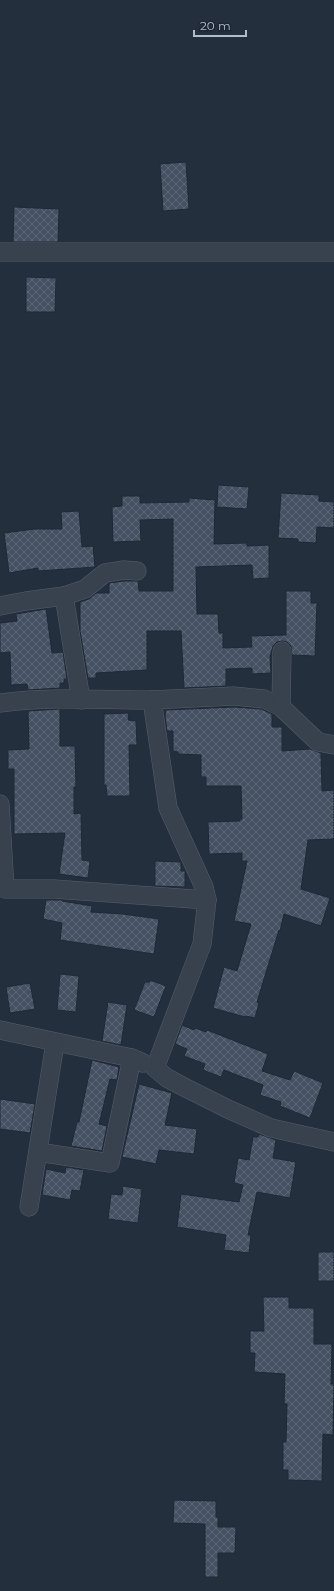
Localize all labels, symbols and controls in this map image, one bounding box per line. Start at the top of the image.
scale bar [194,12,246,38]
text: 20 m [200,18,231,33]

